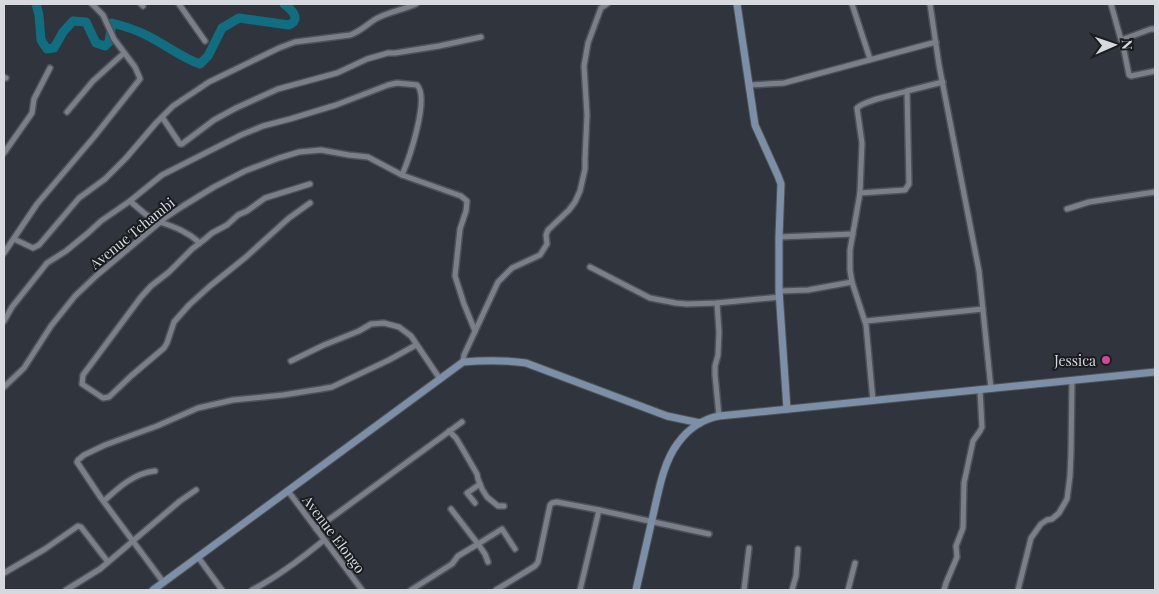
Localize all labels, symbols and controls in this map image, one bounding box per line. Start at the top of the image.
north arrow [1089,20,1139,70]
text: N [1118,39,1137,50]
street label: Avenue Tchambi [85,193,178,274]
place label: Jessica [1053,351,1096,370]
marker: Jessica [1100,354,1112,366]
street label: Avenue Elongo [298,490,370,577]

